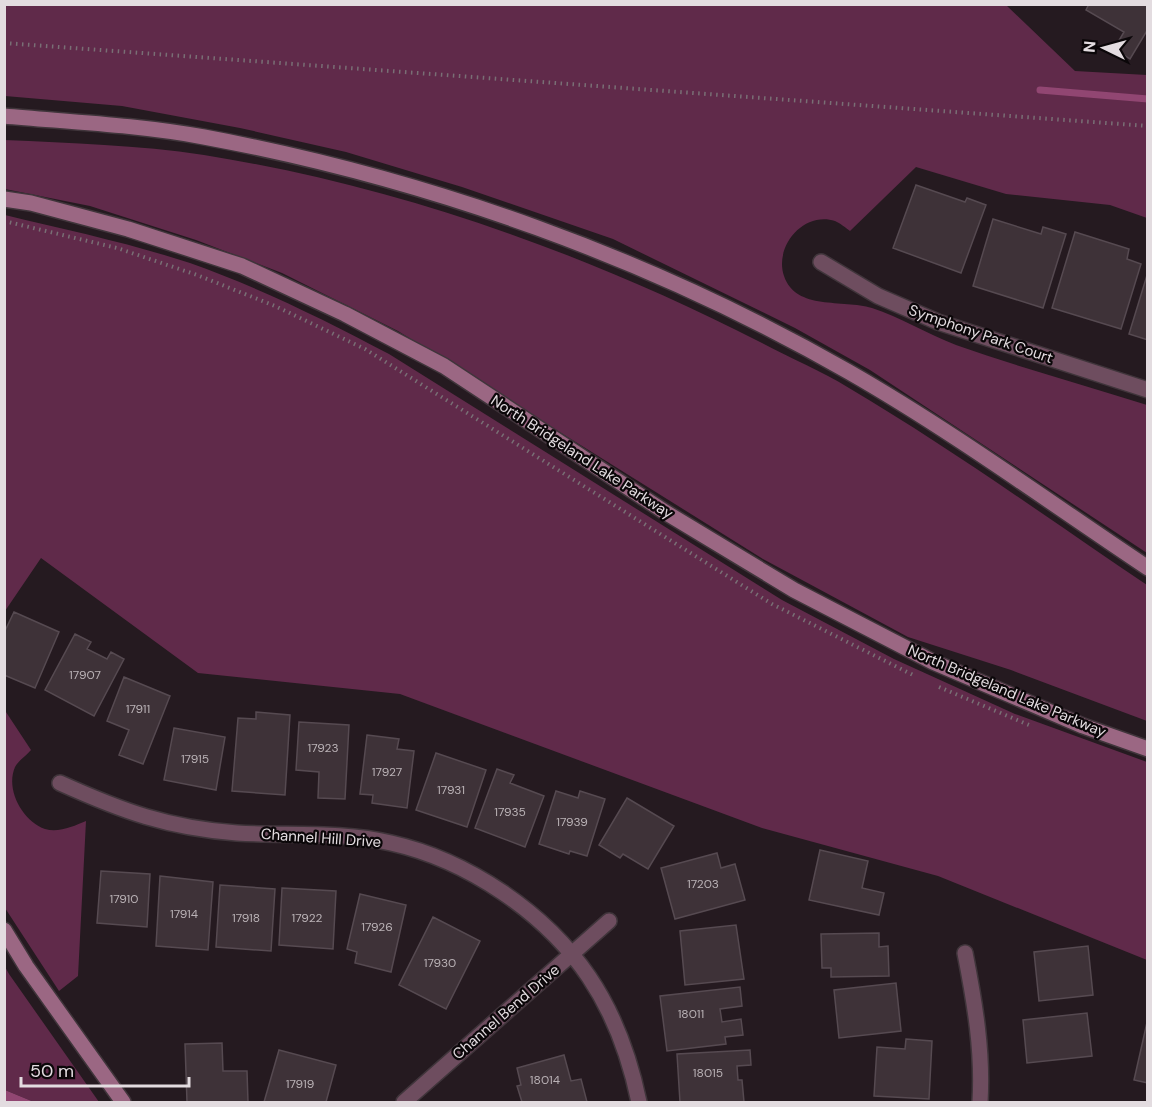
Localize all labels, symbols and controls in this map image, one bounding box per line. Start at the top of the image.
north arrow [1074,18,1134,78]
text: N [1079,40,1101,53]
street label: Symphony Park Court [906,300,1056,368]
street label: North Bridgeland Lake Parkway [487,390,678,524]
street label: North Bridgeland Lake Parkway [905,640,1110,742]
house number: 17907 [69,667,101,683]
house number: 17911 [126,701,150,717]
house number: 17923 [307,740,339,756]
house number: 17915 [181,751,209,767]
house number: 17927 [372,764,402,780]
house number: 17931 [437,782,465,798]
house number: 17935 [494,804,526,820]
house number: 17939 [556,814,588,830]
street label: Channel Hill Drive [260,824,382,852]
house number: 17203 [687,876,719,892]
house number: 17910 [109,891,139,907]
house number: 17914 [170,906,198,922]
house number: 17918 [232,910,260,926]
house number: 17922 [292,910,323,926]
house number: 17926 [361,919,393,935]
house number: 17930 [424,955,456,971]
street label: Channel Bend Drive [448,960,564,1064]
house number: 18011 [678,1006,704,1022]
scale bar [21,1050,189,1088]
text: 50 m [30,1059,74,1083]
house number: 18015 [693,1065,723,1081]
house number: 18014 [530,1072,560,1088]
house number: 17919 [286,1076,314,1092]

